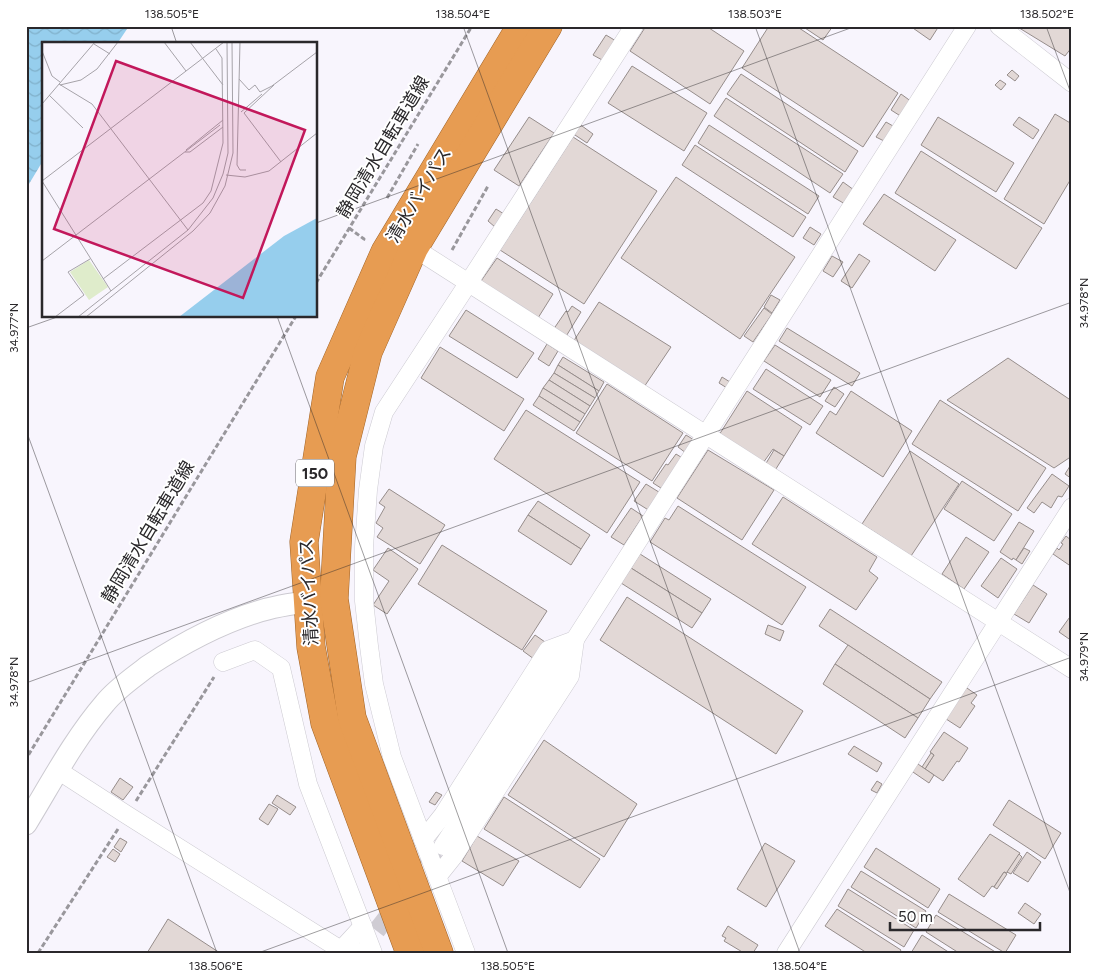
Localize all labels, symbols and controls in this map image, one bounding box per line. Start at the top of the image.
text: 138.505°E [145,7,199,21]
text: 138.504°E [436,7,490,21]
text: 138.503°E [728,7,782,21]
text: 138.502°E [1020,7,1074,21]
inset map [42,42,318,318]
street label: 静岡清水自転車道線 [332,72,434,222]
street label: 清水バイパス [382,143,456,247]
text: 34.978°N [1077,278,1091,328]
text: 34.977°N [7,303,21,353]
street label: 静岡清水自転車道線 [97,457,199,607]
road number: 150 [296,459,334,486]
street label: 清水バイパス [295,538,323,646]
text: 34.979°N [1077,632,1091,682]
text: 34.978°N [7,657,21,707]
scale bar [890,899,1040,931]
text: 50 m [898,908,933,926]
text: 138.506°E [189,959,243,973]
text: 138.505°E [481,959,535,973]
text: 138.504°E [773,959,827,973]

